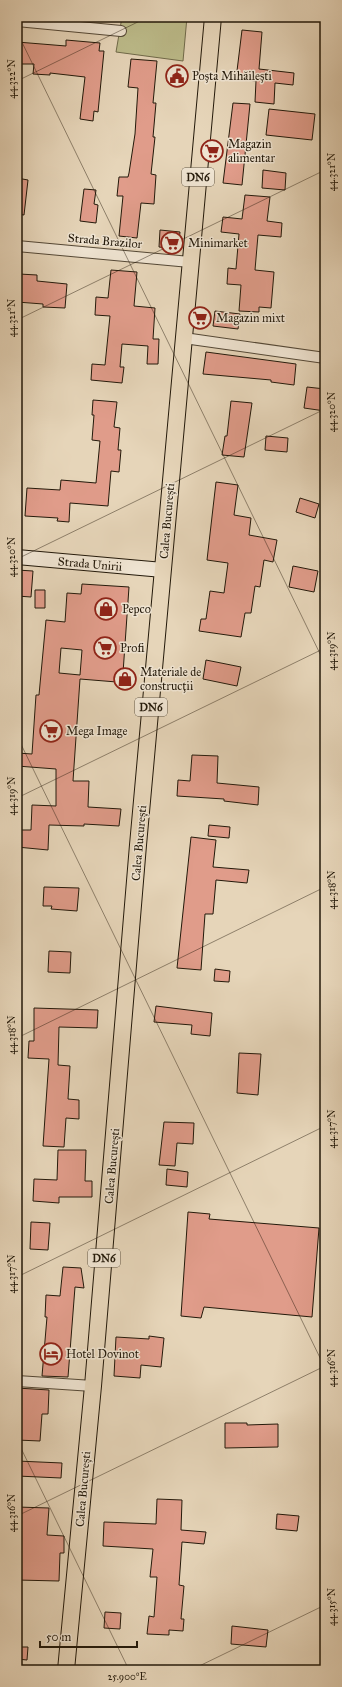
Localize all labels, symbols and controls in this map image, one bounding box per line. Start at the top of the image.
text: 44.322°N [6,59,18,99]
public building icon: Poșta Mihăilești [164,63,190,89]
place label: Poșta Mihăilești [192,69,273,83]
place label: Magazin alimentar [228,137,275,165]
supermarket icon: Magazin alimentar [199,138,225,164]
text: 44.321°N [326,152,338,191]
road number: DN6 [182,168,214,186]
supermarket icon: Minimarket [159,230,185,256]
street label: Strada Brazilor [67,231,143,251]
place label: Minimarket [188,236,248,250]
text: 44.321°N [6,298,18,337]
supermarket icon: Magazin mixt [187,305,213,331]
place label: Magazin mixt [216,311,286,326]
text: 44.320°N [326,391,338,432]
street label: Calea București [157,482,177,560]
text: 44.320°N [6,536,18,577]
street label: Strada Unirii [57,554,123,574]
shop icon: Pepco [93,596,119,622]
place label: Pepco [122,602,151,616]
text: 44.319°N [326,631,338,670]
supermarket icon: Profi [92,635,118,661]
place label: Profi [120,641,144,655]
place label: Materiale de construcții [140,665,201,693]
shop icon: Materiale de construcții [112,666,138,692]
road number: DN6 [135,698,167,716]
supermarket icon: Mega Image [38,718,64,744]
place label: Mega Image [66,724,127,739]
text: 44.319°N [6,776,18,815]
street label: Calea București [129,804,149,882]
text: 44.318°N [326,870,338,909]
text: 44.318°N [6,1015,18,1054]
text: 44.317°N [326,1109,338,1148]
street label: Calea București [102,1127,122,1205]
road number: DN6 [88,1249,120,1267]
text: 44.317°N [6,1254,18,1293]
hotel icon: Hotel Dovinot [38,1341,64,1367]
place label: Hotel Dovinot [66,1347,140,1361]
text: 44.316°N [326,1348,338,1387]
street label: Calea București [73,1450,93,1528]
text: 44.316°N [6,1493,18,1532]
text: 44.315°N [326,1587,338,1626]
scale bar [40,1623,137,1649]
text: 50 m [46,1630,71,1644]
text: 25.900°E [107,1671,147,1683]

